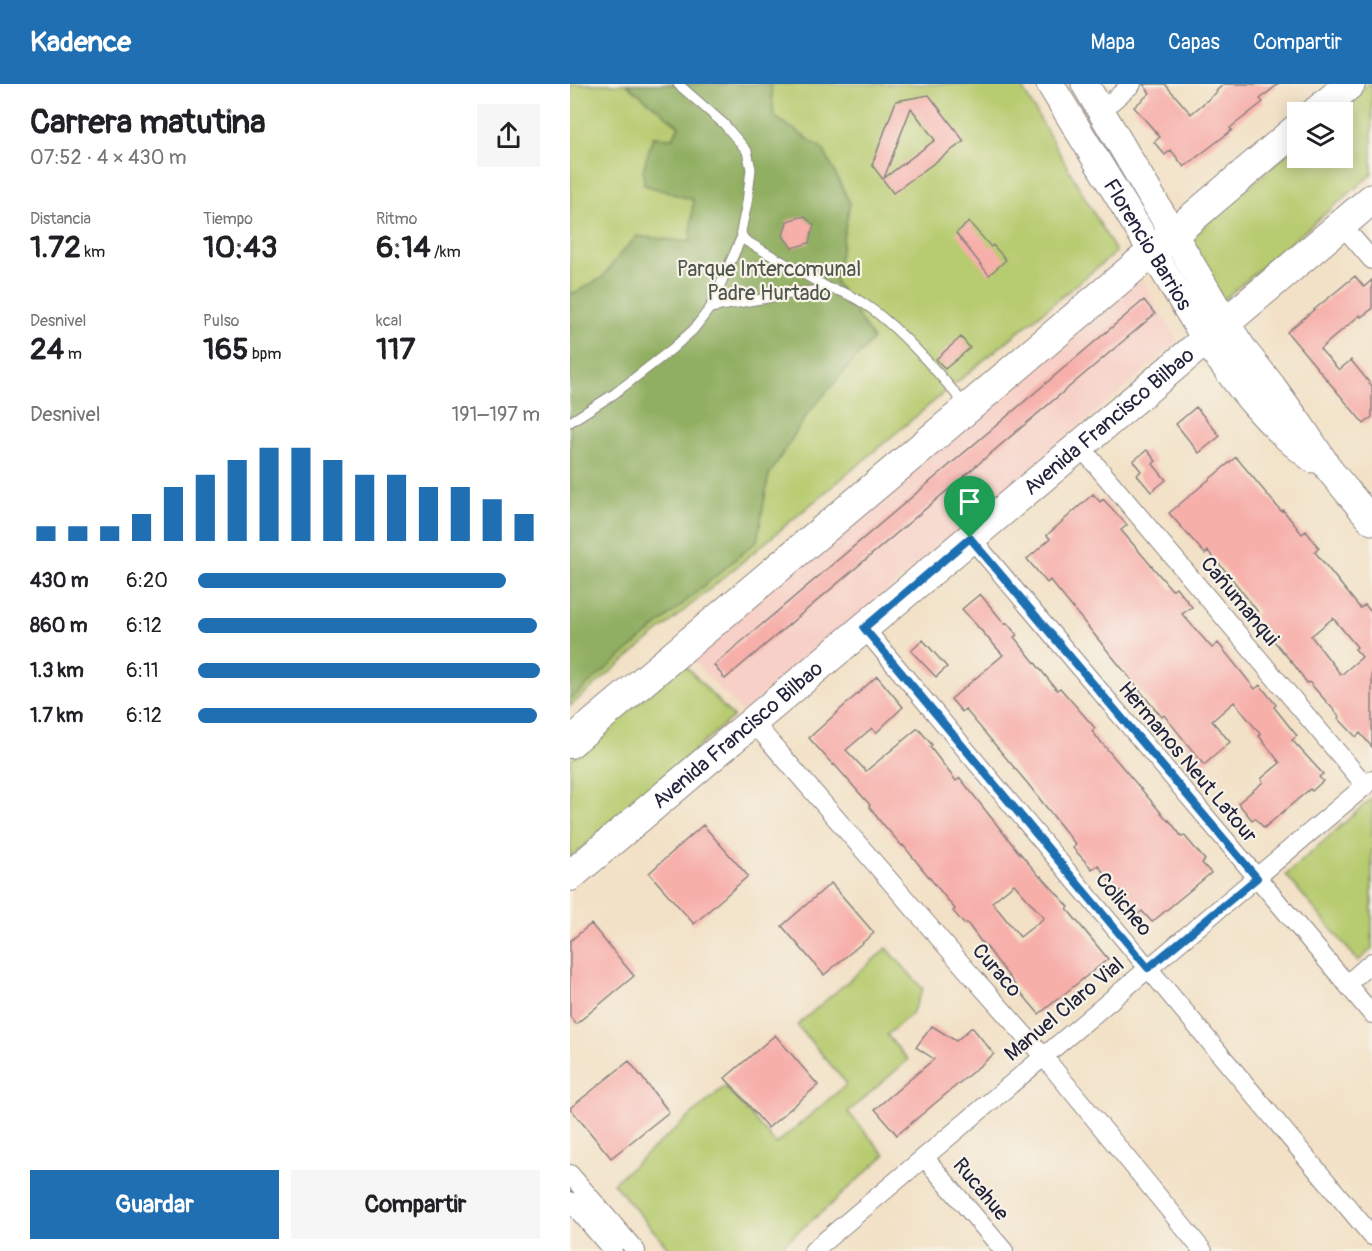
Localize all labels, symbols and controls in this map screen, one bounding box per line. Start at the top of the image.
text: Kadence [30,25,131,60]
text: Mapa [1091,29,1135,56]
text: Capas [1168,29,1220,56]
text: Compartir [1253,29,1342,56]
text: Carrera matutina [30,102,266,143]
map controls [1287,102,1353,168]
button: layers [1287,102,1353,168]
button: share [477,104,540,167]
text: 07:52 · 4 × 430 m [30,145,187,170]
street label: Florencio Barrios [1097,174,1198,316]
text: Distancia [30,209,91,229]
text: Tiempo [203,209,253,229]
text: Ritmo [376,209,417,229]
text: 1.72 [30,229,81,266]
text: 10:43 [203,229,277,266]
text: 6:14 [376,229,431,266]
text: km [81,242,105,262]
text: /km [431,242,461,262]
park label: Parque Intercomunal Padre Hurtado [677,256,861,307]
text: Desnivel [30,311,86,331]
text: Pulso [203,311,239,331]
text: kcal [376,311,402,331]
text: 24 [30,331,64,368]
text: 165 [203,331,248,368]
text: 117 [376,331,415,368]
street label: Avenida Francisco Bilbao [1018,342,1200,501]
text: m [64,344,82,364]
text: bpm [248,344,282,364]
text: Desnivel [30,402,100,427]
text: 191–197 m [451,402,540,427]
pin [944,476,995,538]
icon: arrive [953,485,986,518]
street label: Cañumanqui [1194,551,1285,652]
text: 430 m [30,568,89,593]
text: 6:20 [126,568,168,593]
text: 860 m [30,613,87,638]
text: 6:12 [126,613,162,638]
street label: Avenida Francisco Bilbao [647,655,829,815]
text: 1.3 km [30,658,84,683]
text: 6:11 [126,658,159,683]
street label: Hermanos Neut Latour [1112,676,1263,849]
text: 1.7 km [30,703,83,728]
text: 6:12 [126,703,162,728]
street label: Colicheo [1089,867,1158,942]
street label: Curaco [966,938,1027,1003]
street label: Manuel Claro Vial [999,951,1130,1067]
street label: Rucahue [947,1152,1015,1227]
button: Guardar [30,1170,279,1239]
button: Compartir [291,1170,540,1239]

